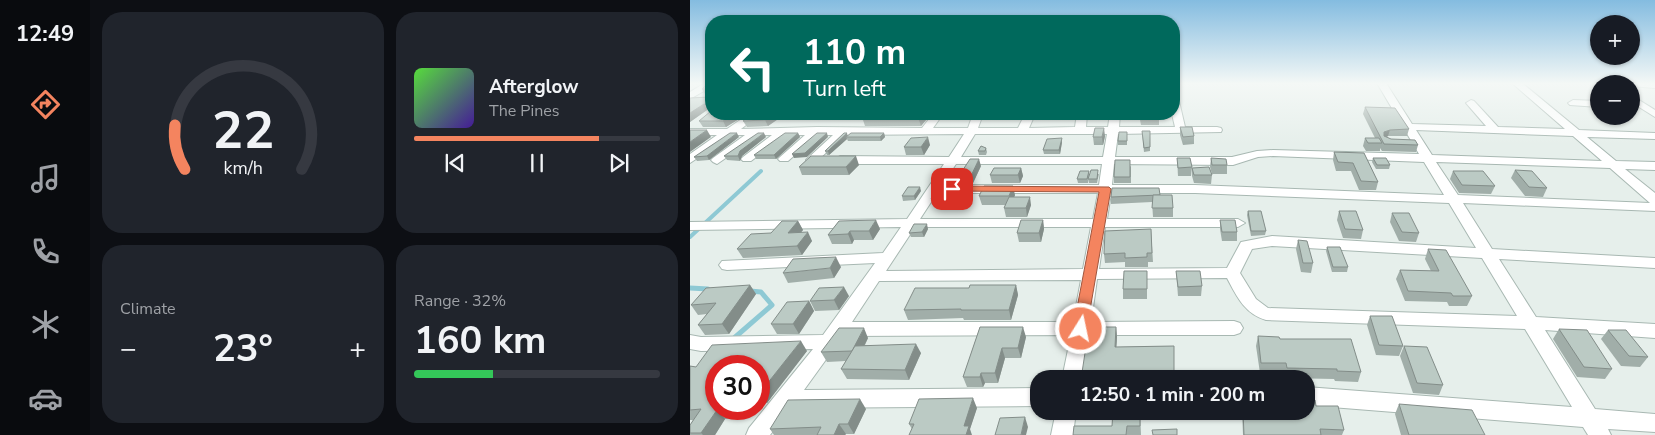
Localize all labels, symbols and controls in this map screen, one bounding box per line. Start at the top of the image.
map controls [1590,15,1640,125]
button: + [1590,15,1640,65]
text: 12:49 [16,19,74,49]
text: 110 m [803,29,906,76]
icon: left [720,35,785,100]
text: Afterglow [489,74,579,100]
text: Turn left [803,74,886,104]
button: − [1590,75,1640,125]
icon: directions [28,87,63,122]
text: 22 [212,95,274,166]
text: The Pines [489,100,559,122]
icon: previous [441,149,469,177]
icon: pause [523,149,551,177]
icon: next [605,149,633,177]
text: km/h [223,156,263,180]
icon: music [28,161,63,196]
pin [931,168,973,210]
icon: arrive [938,175,966,203]
icon: phone [28,234,63,269]
text: Range · 32% [414,290,506,312]
text: Climate [120,298,175,320]
position arrow [1054,302,1106,354]
icon: climate [28,307,63,342]
text: 160 km [414,315,546,366]
text: 23° [213,323,273,374]
text: − [120,330,137,368]
text: + [349,330,366,368]
speed limit sign: 30 [705,355,770,420]
icon: car [28,381,63,416]
text: 12:50 · 1 min · 200 m [1080,382,1265,408]

